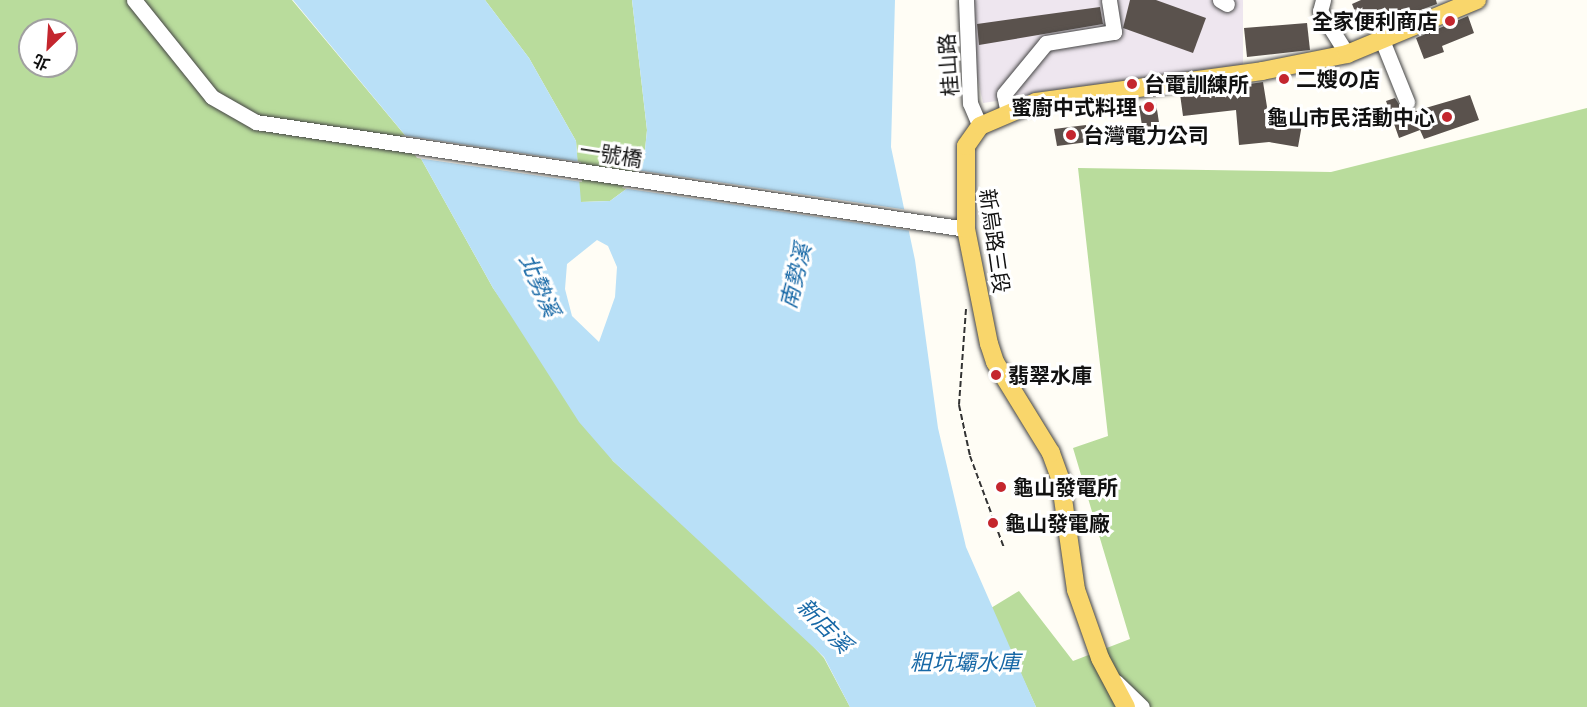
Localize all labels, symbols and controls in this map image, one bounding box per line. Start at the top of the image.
place label: 全家便利商店 [1312,8,1438,34]
marker: 全家便利商店 [1443,14,1457,28]
north arrow [18,18,78,78]
street label: 桂山路 [933,33,963,97]
text: 北 [30,50,53,75]
place label: 二嫂の店 [1296,66,1380,92]
place label: 台電訓練所 [1144,71,1249,97]
marker: 二嫂の店 [1277,72,1291,86]
marker: 台電訓練所 [1125,77,1139,91]
place label: 蜜廚中式料理 [1011,94,1137,120]
marker: 蜜廚中式料理 [1142,100,1156,114]
place label: 龜山市民活動中心 [1267,104,1435,130]
marker: 龜山市民活動中心 [1440,110,1454,124]
place label: 台灣電力公司 [1083,122,1209,148]
marker: 台灣電力公司 [1064,128,1078,142]
street label: 一號橋 [578,137,644,171]
street label: 新烏路三段 [975,187,1015,295]
water label: 南勢溪 [774,241,816,311]
water label: 北勢溪 [515,249,565,321]
place label: 翡翠水庫 [1008,362,1092,388]
marker: 翡翠水庫 [989,368,1003,382]
place label: 龜山發電所 [1013,474,1118,500]
marker: 龜山發電所 [994,480,1008,494]
place label: 龜山發電廠 [1005,510,1110,536]
marker: 龜山發電廠 [986,516,1000,530]
water label: 新店溪 [792,592,858,658]
water label: 粗坑壩水庫 [910,649,1020,675]

